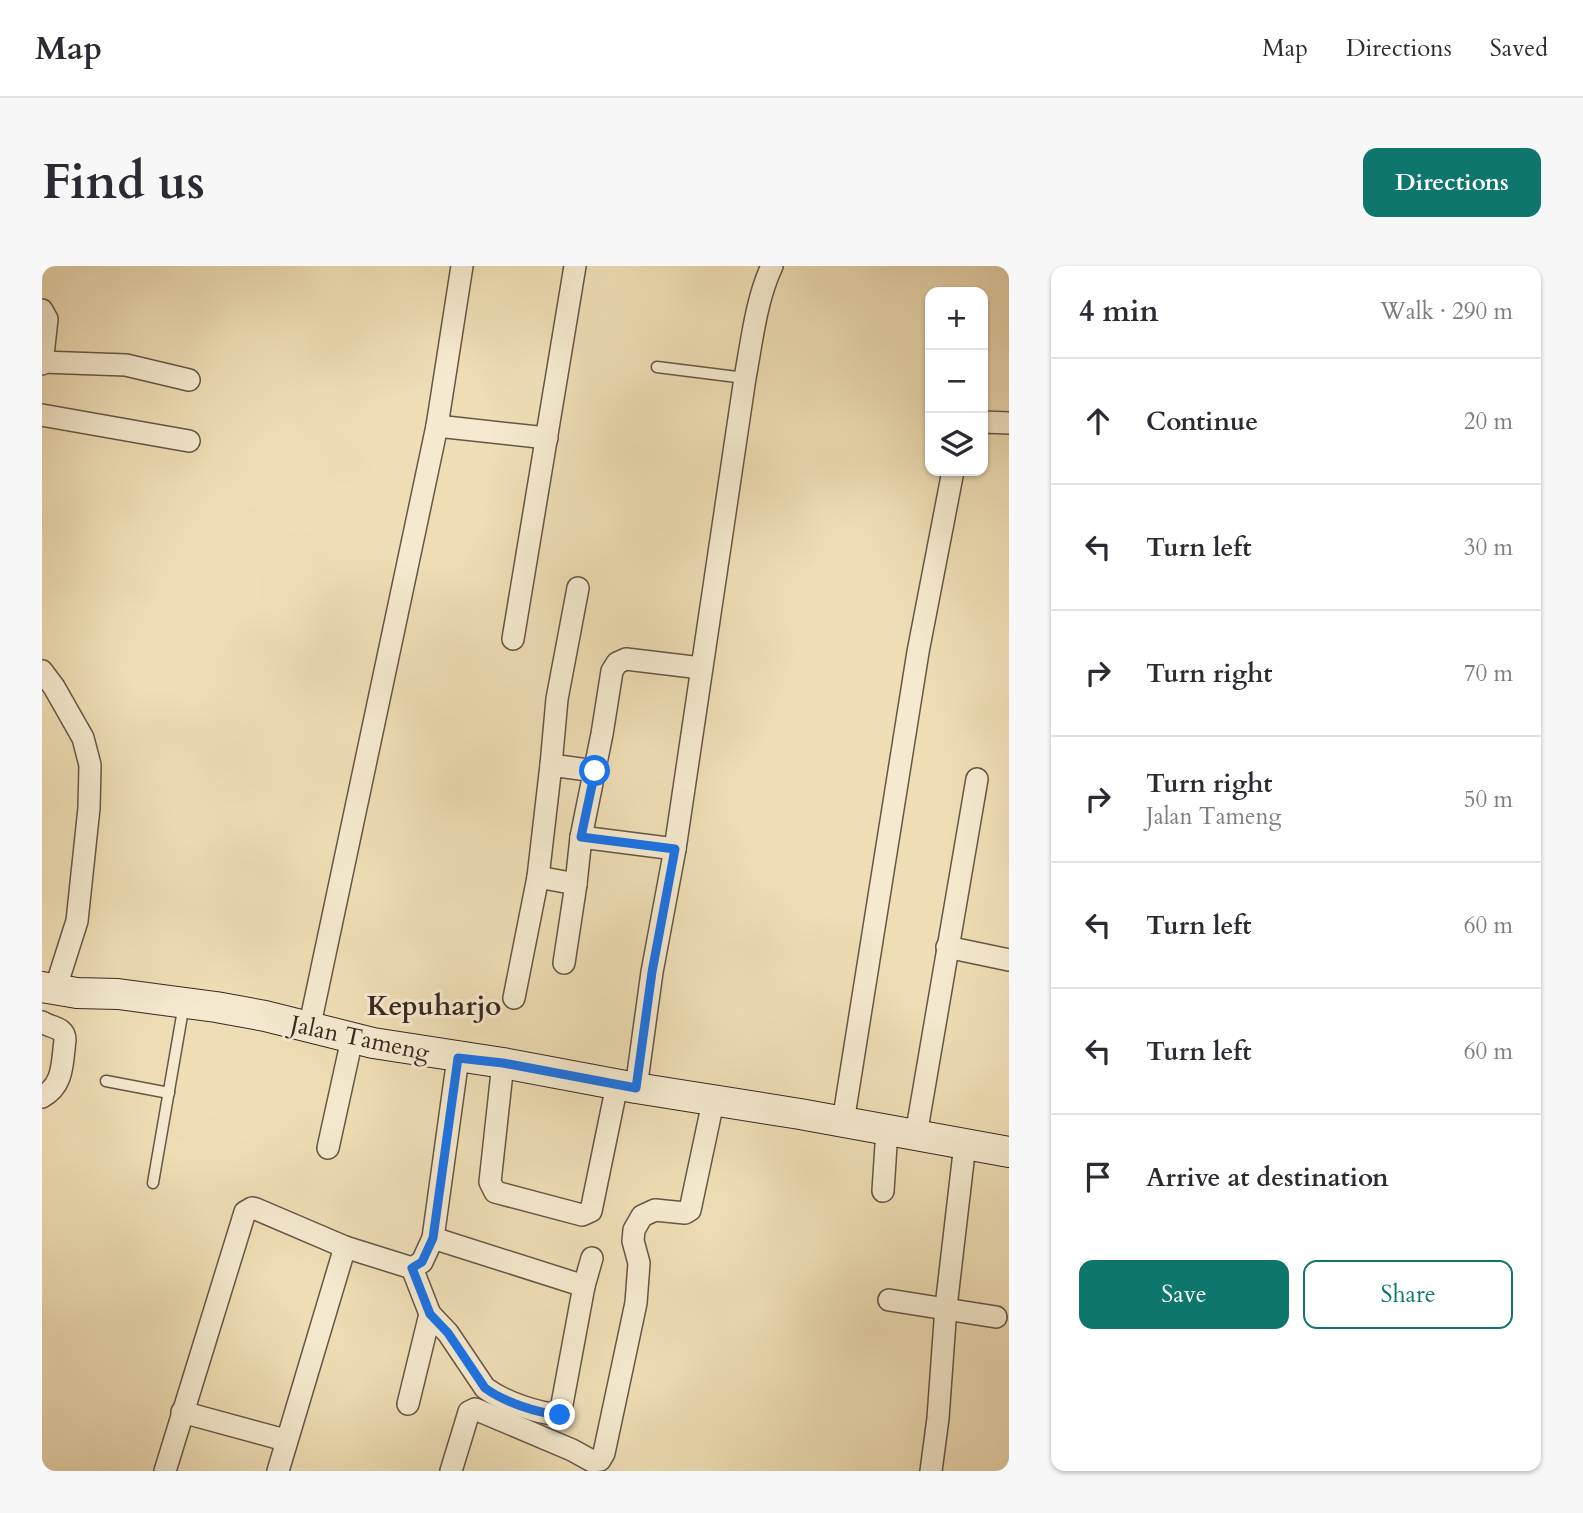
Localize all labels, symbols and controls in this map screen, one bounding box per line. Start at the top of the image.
text: Map [35,26,102,71]
text: Map [1262,32,1308,65]
text: Directions [1346,32,1452,65]
text: Saved [1490,32,1548,65]
button: Directions [1363,148,1541,217]
text: Find us [42,149,205,216]
map controls [925,287,988,476]
button: + [925,287,988,350]
text: 4 min [1079,291,1159,332]
text: Walk · 290 m [1380,296,1513,327]
button: − [925,350,988,413]
icon: ahead [1079,402,1117,440]
text: Continue [1146,404,1258,439]
text: 20 m [1464,406,1513,437]
button: layers [925,413,988,476]
icon: left [1079,528,1117,566]
text: Turn left [1146,530,1251,565]
text: 30 m [1464,532,1513,563]
icon: right [1079,654,1117,692]
text: Turn right [1146,656,1273,691]
text: 70 m [1464,658,1513,689]
route start [579,755,610,786]
text: Turn right [1146,766,1273,801]
icon: right [1079,780,1117,818]
text: 50 m [1464,784,1513,815]
text: Jalan Tameng [1146,801,1281,832]
icon: left [1079,906,1117,944]
text: Turn left [1146,908,1251,943]
text: 60 m [1464,910,1513,941]
district label: Kepuharjo [367,987,501,1025]
street label: Jalan Tameng [284,1007,433,1069]
icon: left [1079,1032,1117,1070]
text: Turn left [1146,1034,1251,1069]
text: 60 m [1464,1036,1513,1067]
icon: arrive [1079,1158,1117,1196]
text: Arrive at destination [1146,1160,1389,1195]
button: Save [1079,1260,1289,1329]
button: Share [1303,1260,1513,1329]
route end [544,1399,575,1430]

